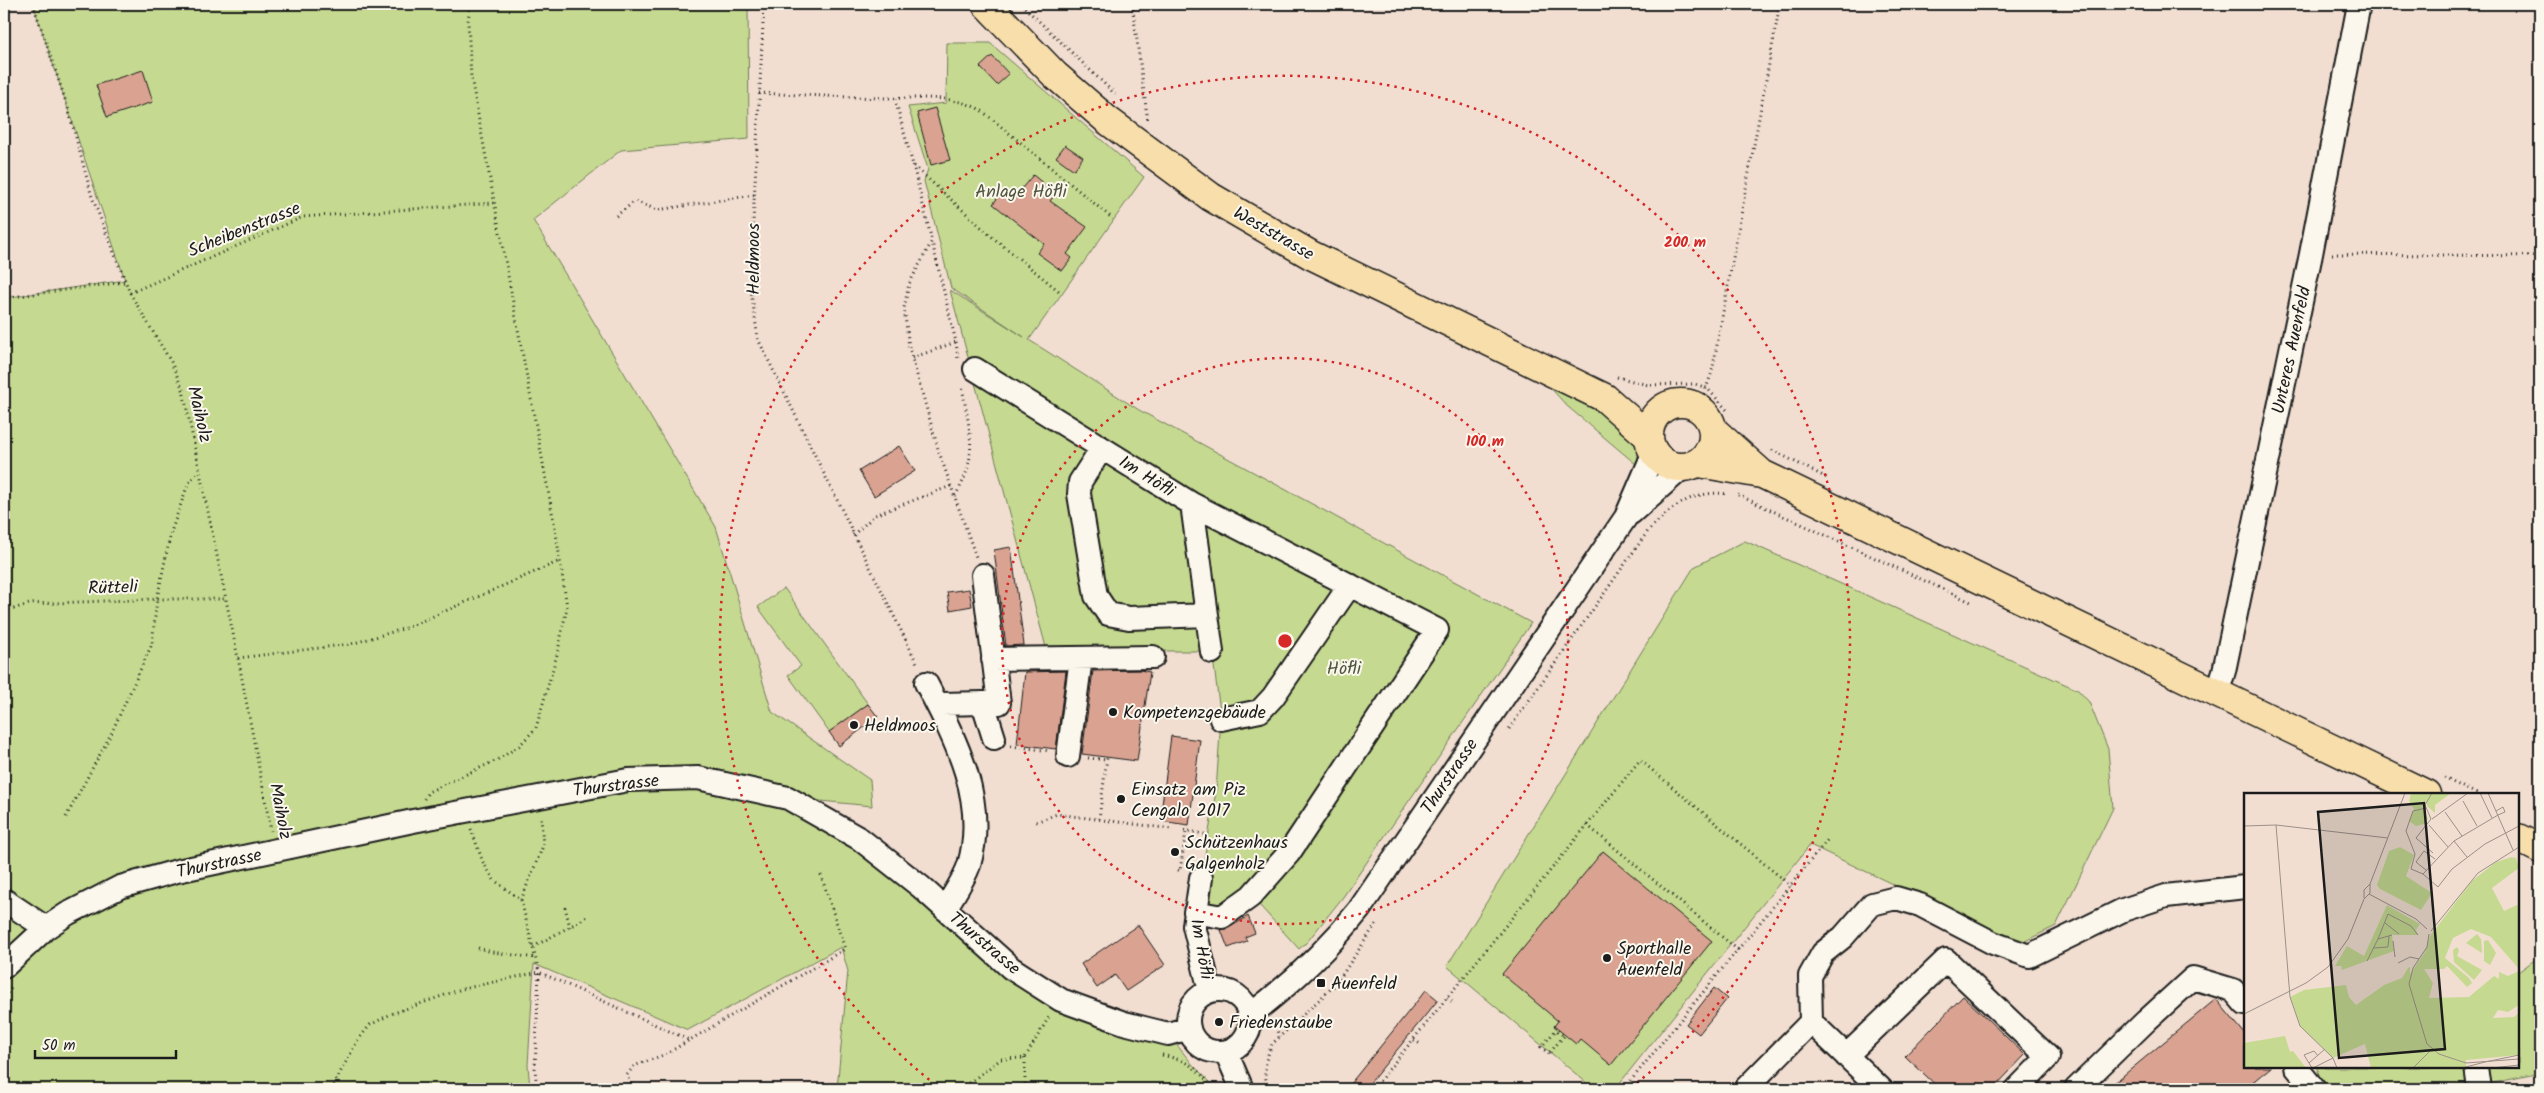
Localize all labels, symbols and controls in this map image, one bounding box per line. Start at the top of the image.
park label: Anlage Höfli [975,178,1067,207]
street label: Scheibenstrasse [184,195,305,266]
street label: Weststrasse [1227,199,1319,269]
street label: Heldmoos [740,223,769,295]
text: 200 m [1664,231,1706,255]
street label: Unteres Auenfeld [2265,283,2320,417]
street label: Maiholz [178,383,219,445]
text: 100 m [1466,430,1504,454]
street label: Im Höfli [1112,449,1181,506]
street label: Rütteli [88,573,139,604]
centre of rings [1276,632,1294,650]
park label: Höfli [1327,655,1362,684]
place label: Kompetenzgebäude [1123,699,1266,728]
marker: Kompetenzgebäude [1107,706,1119,718]
place label: Heldmoos [864,712,936,741]
marker: Heldmoos [848,719,860,731]
street label: Thurstrasse [1414,733,1486,821]
street label: Thurstrasse [572,767,661,806]
place label: Einsatz am Piz Cengalo 2017 [1131,776,1246,826]
street label: Maiholz [260,781,299,842]
marker: Einsatz am Piz Cengalo 2017 [1115,793,1127,805]
inset map [2244,793,2519,1068]
place label: Schützenhaus Galgenholz [1185,829,1288,879]
street label: Thurstrasse [174,841,265,888]
marker: Schützenhaus Galgenholz [1169,846,1181,858]
street label: Thurstrasse [942,905,1026,983]
street label: Im Höfli [1181,917,1220,983]
place label: Sporthalle Auenfeld [1617,935,1691,985]
marker: Sporthalle Auenfeld [1601,952,1613,964]
place label: Auenfeld [1331,970,1398,999]
marker: Auenfeld [1315,977,1327,989]
place label: Friedenstaube [1229,1009,1333,1038]
marker: Friedenstaube [1213,1016,1225,1028]
scale bar [35,1028,176,1060]
text: 50 m [42,1034,76,1058]

